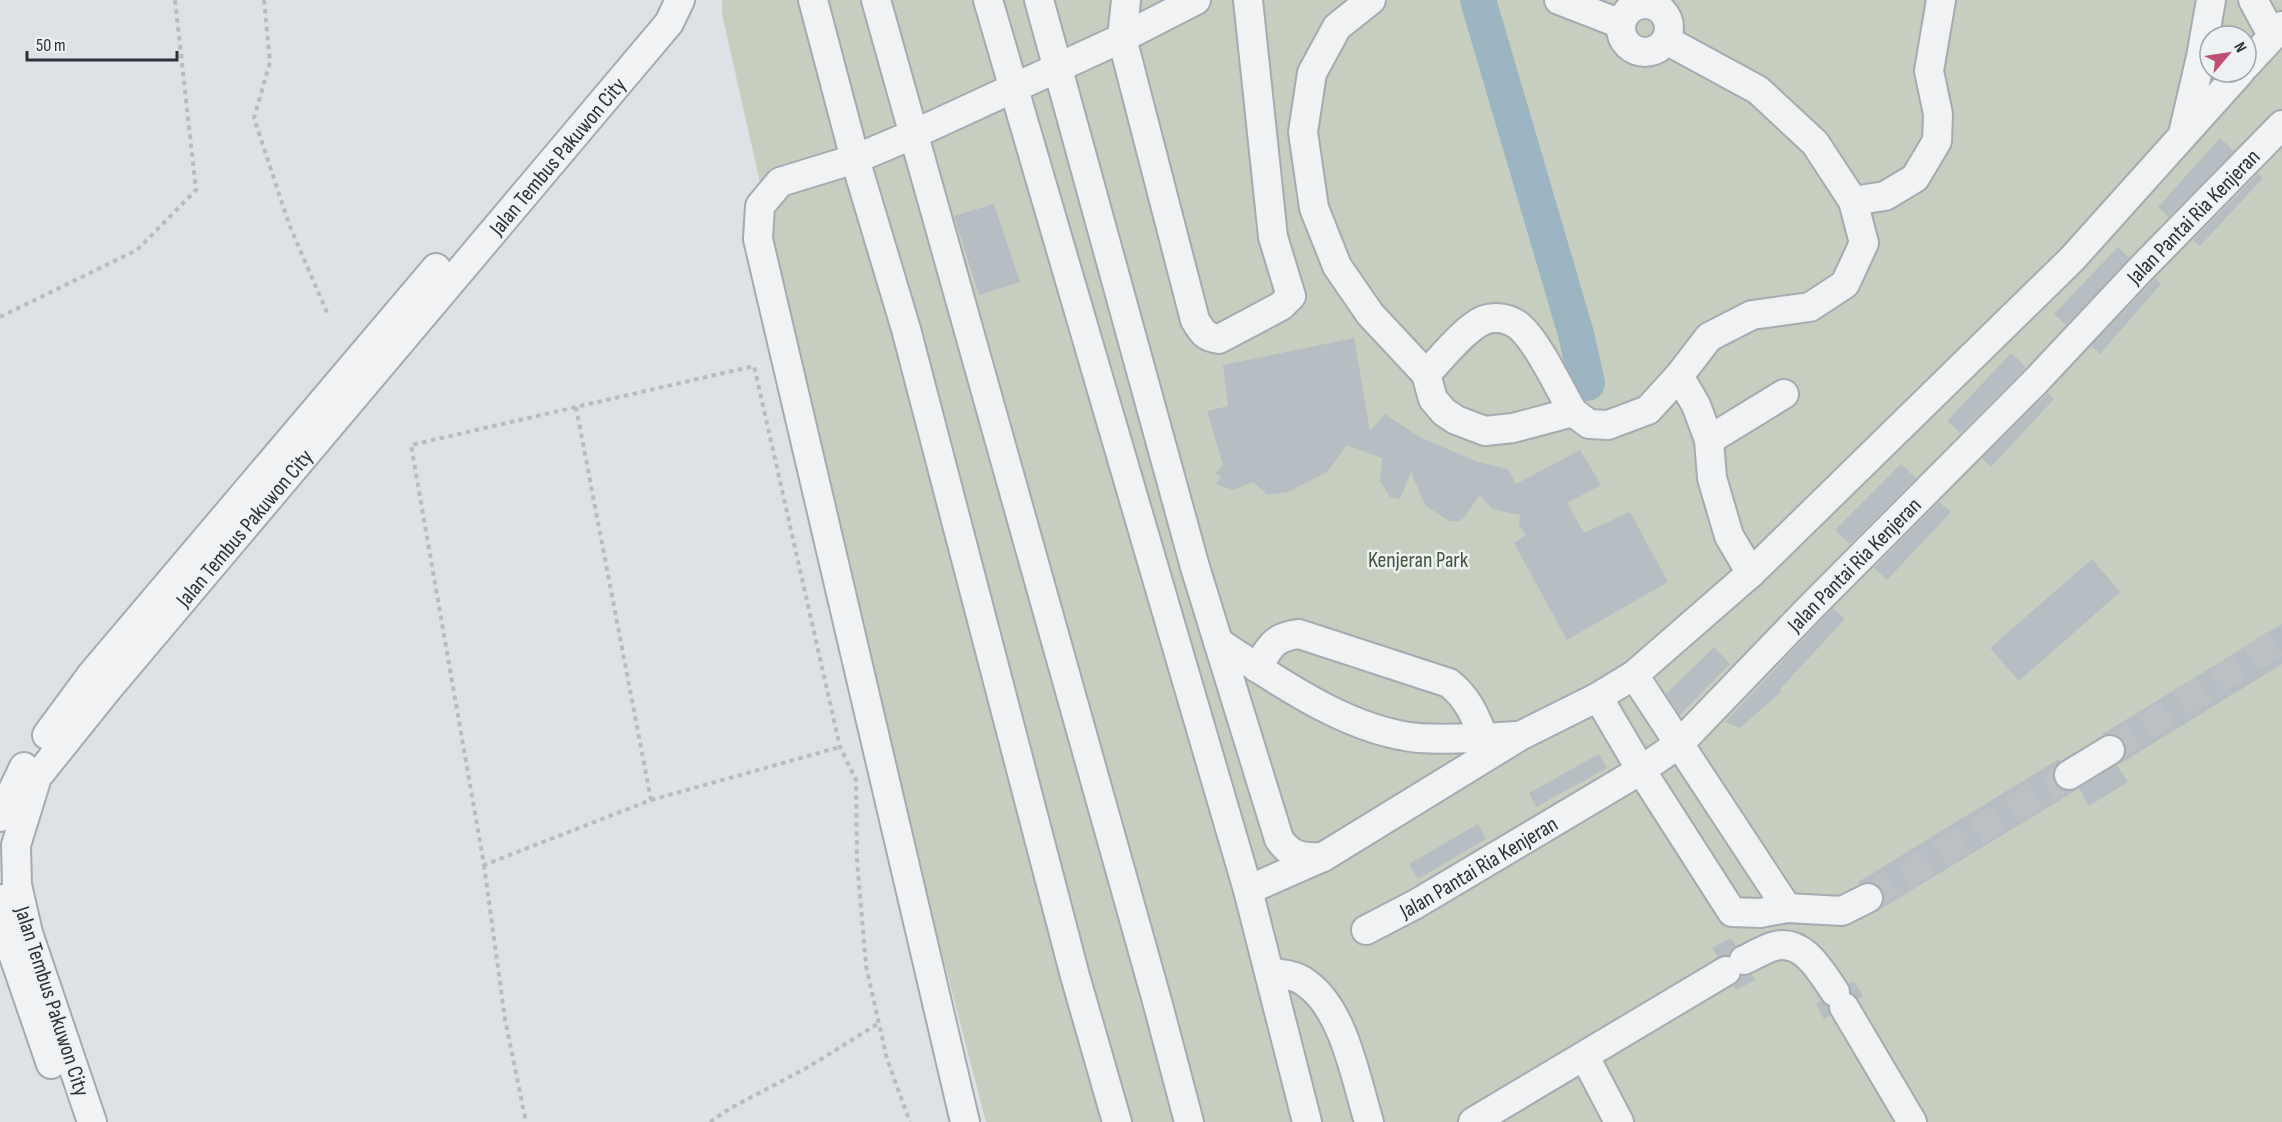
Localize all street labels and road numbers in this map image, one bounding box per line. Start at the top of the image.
street label: Jalan Tembus Pakuwon City [483,72,633,242]
street label: Jalan Pantai Ria Kenjeran [2121,144,2266,291]
street label: Jalan Tembus Pakuwon City [170,444,319,614]
street label: Jalan Pantai Ria Kenjeran [1782,492,1927,639]
street label: Jalan Pantai Ria Kenjeran [1395,811,1563,926]
street label: Jalan Tembus Pakuwon City [8,902,95,1100]

